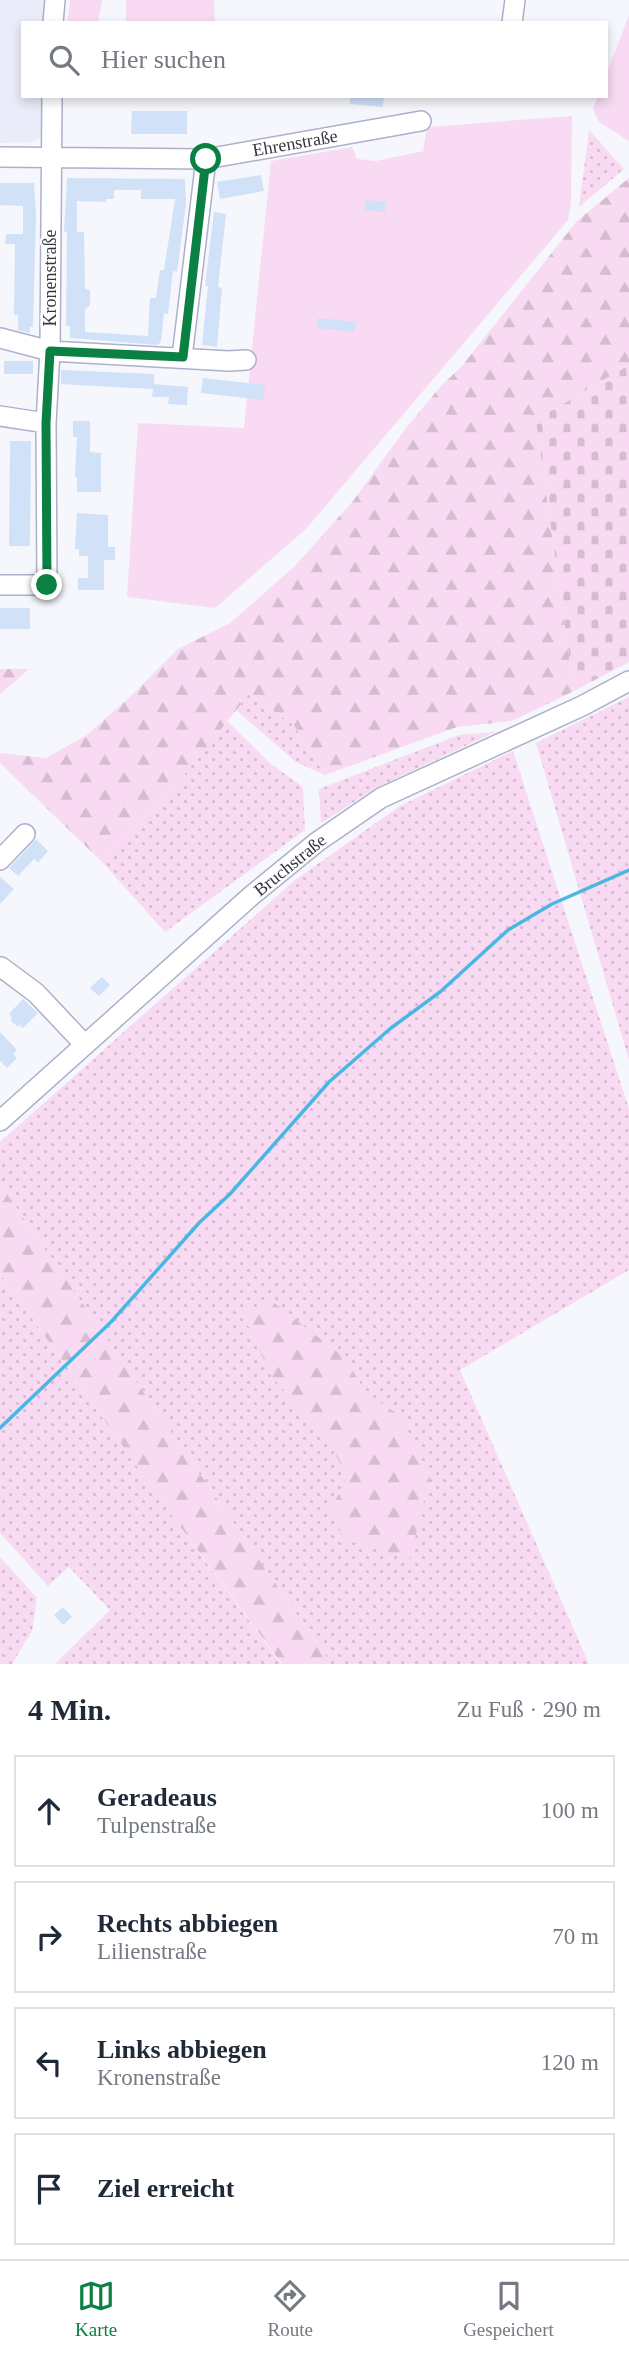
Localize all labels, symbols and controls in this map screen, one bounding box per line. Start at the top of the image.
search box [21,21,608,98]
icon: search [45,41,83,79]
text: Hier suchen [101,45,226,74]
street label: Ehrenstraße [251,126,339,160]
route start [190,143,221,174]
street label: Kronenstraße [40,230,60,326]
route end [31,569,62,600]
street label: Bruchstraße [250,830,330,900]
text: 4 Min. [28,1693,111,1726]
text: Zu Fuß · 290 m [457,1697,601,1722]
text: Geradeaus [97,1783,217,1812]
icon: ahead [30,1792,68,1830]
text: 100 m [541,1798,599,1823]
text: Tulpenstraße [97,1813,216,1838]
text: Rechts abbiegen [97,1909,278,1938]
icon: right [30,1918,68,1956]
text: 70 m [552,1924,599,1949]
text: Lilienstraße [97,1939,207,1964]
text: Links abbiegen [97,2035,267,2064]
icon: left [30,2044,68,2082]
text: 120 m [541,2050,599,2075]
text: Kronenstraße [97,2065,221,2090]
icon: arrive [30,2170,68,2208]
text: Ziel erreicht [97,2174,234,2203]
tab: Karte [75,2277,117,2341]
tab: Route [268,2277,313,2341]
tab: Gespeichert [463,2277,554,2341]

